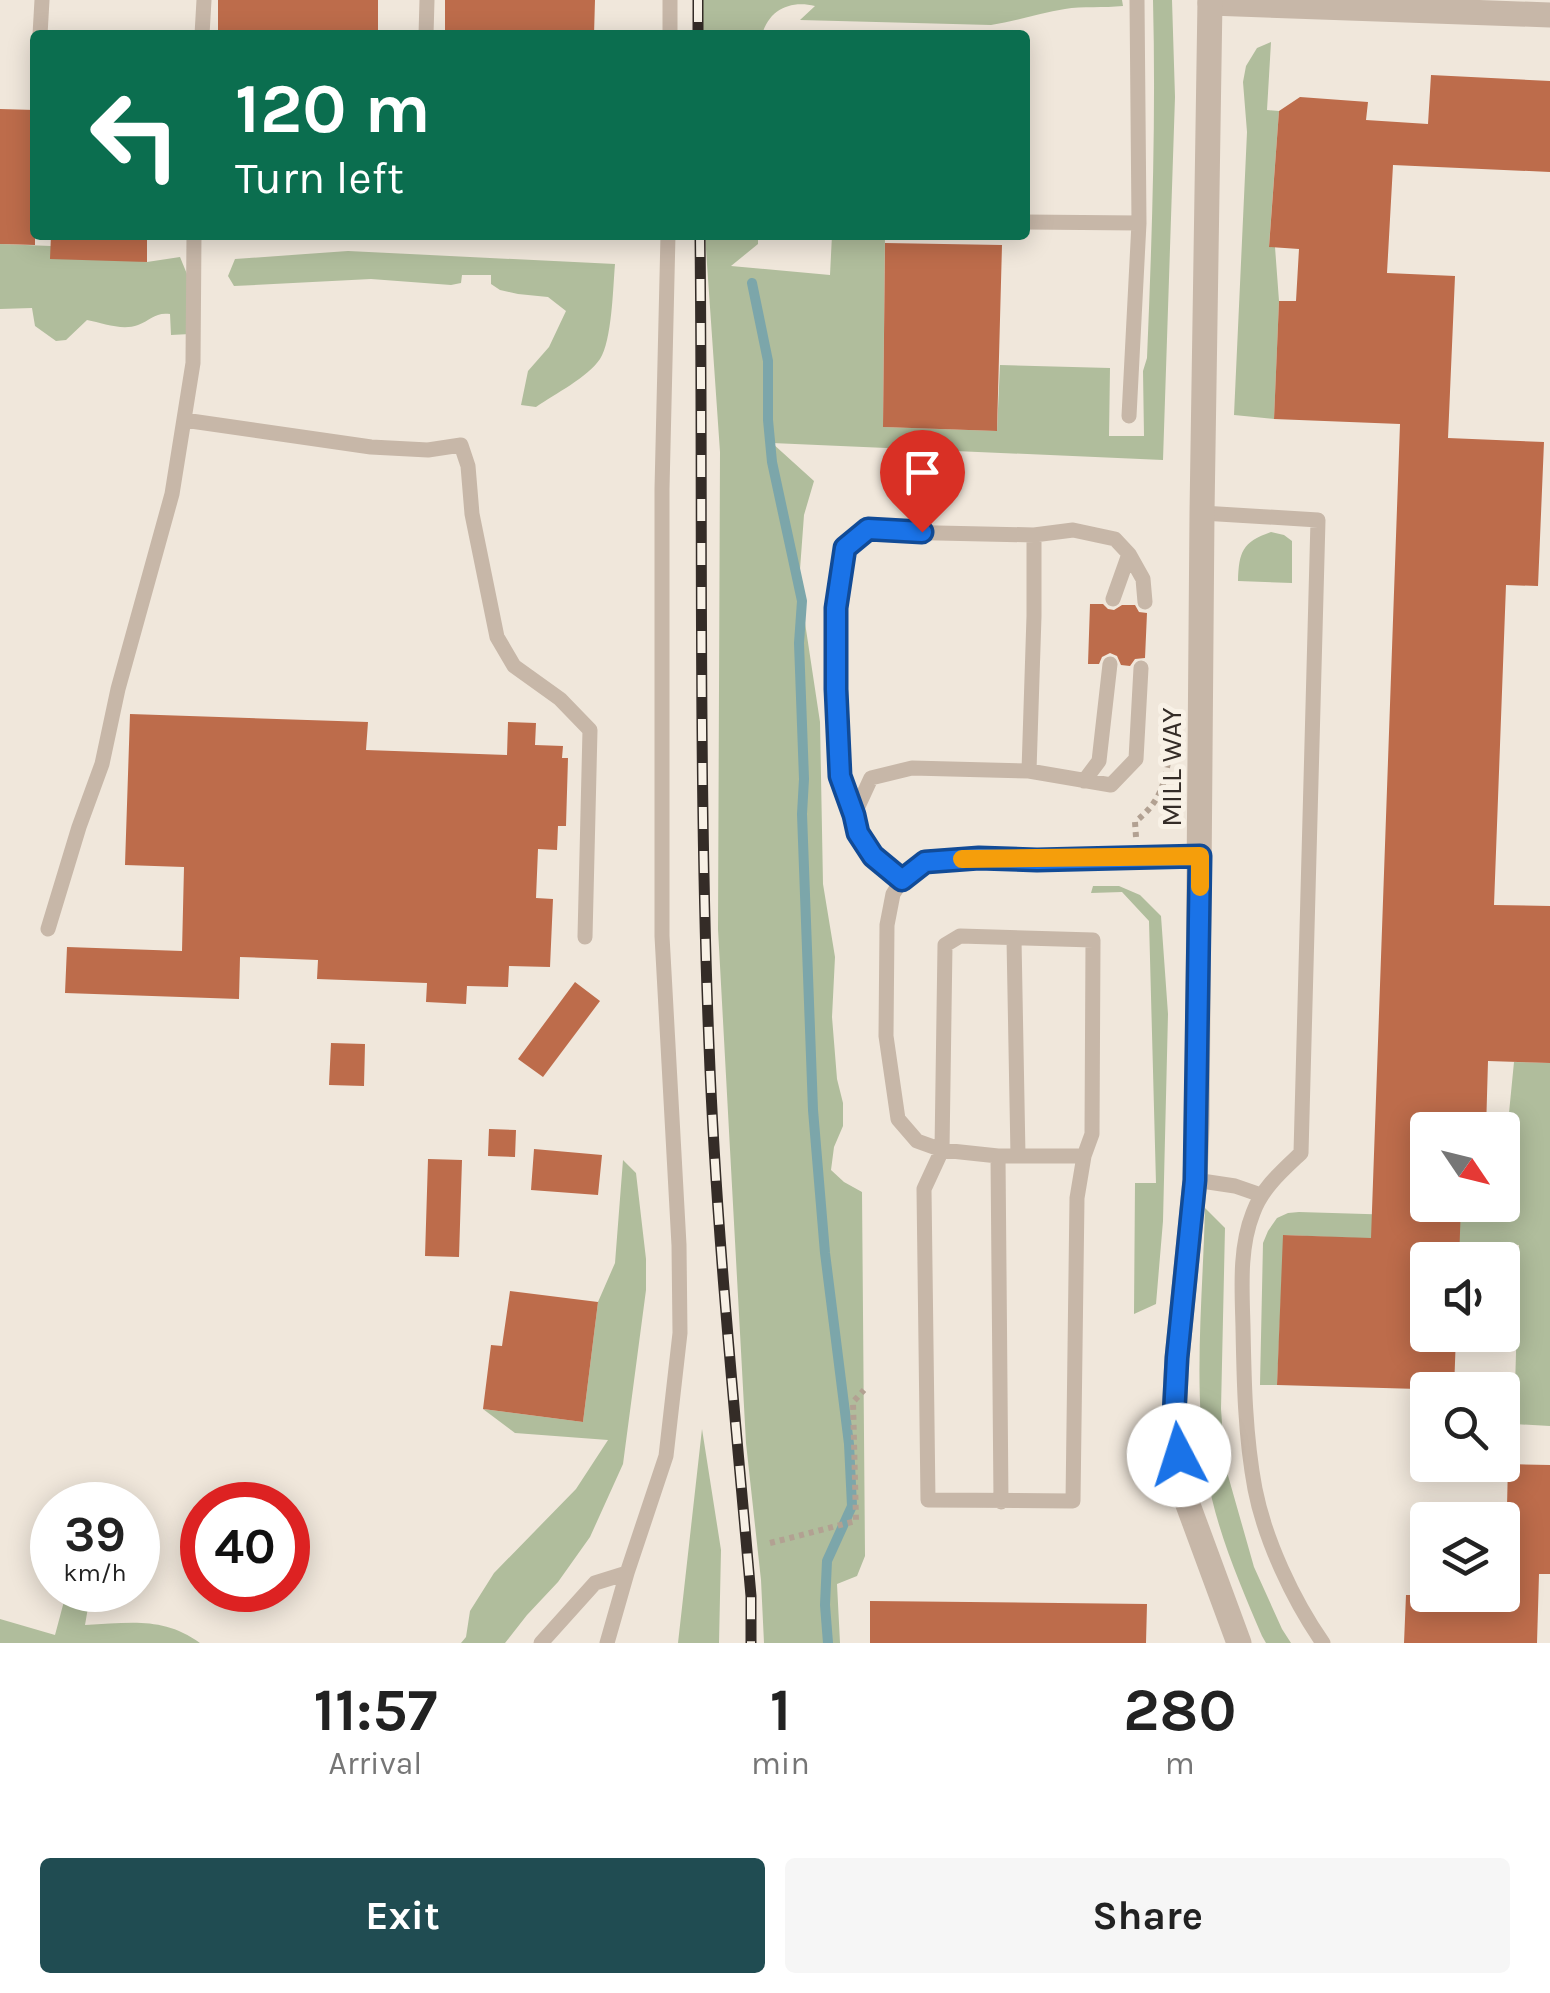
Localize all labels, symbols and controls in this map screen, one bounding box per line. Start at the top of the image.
text: 120 m [235,68,431,150]
icon: left [70,70,200,200]
text: Turn left [235,152,404,204]
pin [880,430,965,533]
icon: arrive [895,445,950,500]
street label: MILL WAY [1155,707,1188,827]
north arrow [1410,1112,1520,1222]
map controls [1410,1112,1520,1612]
button: sound [1410,1242,1520,1352]
button: search [1410,1372,1520,1482]
position arrow [1127,1403,1231,1507]
speed limit sign: 40 [180,1482,310,1612]
button: layers [1410,1502,1520,1612]
text: 39 [64,1505,126,1564]
text: km/h [63,1558,127,1587]
text: 11:57 [314,1675,437,1745]
text: 1 [770,1675,791,1745]
text: 280 [1123,1675,1236,1745]
text: Arrival [329,1745,422,1782]
text: min [751,1745,810,1782]
text: m [1165,1745,1195,1782]
button: Exit [40,1858,765,1973]
button: Share [785,1858,1510,1973]

